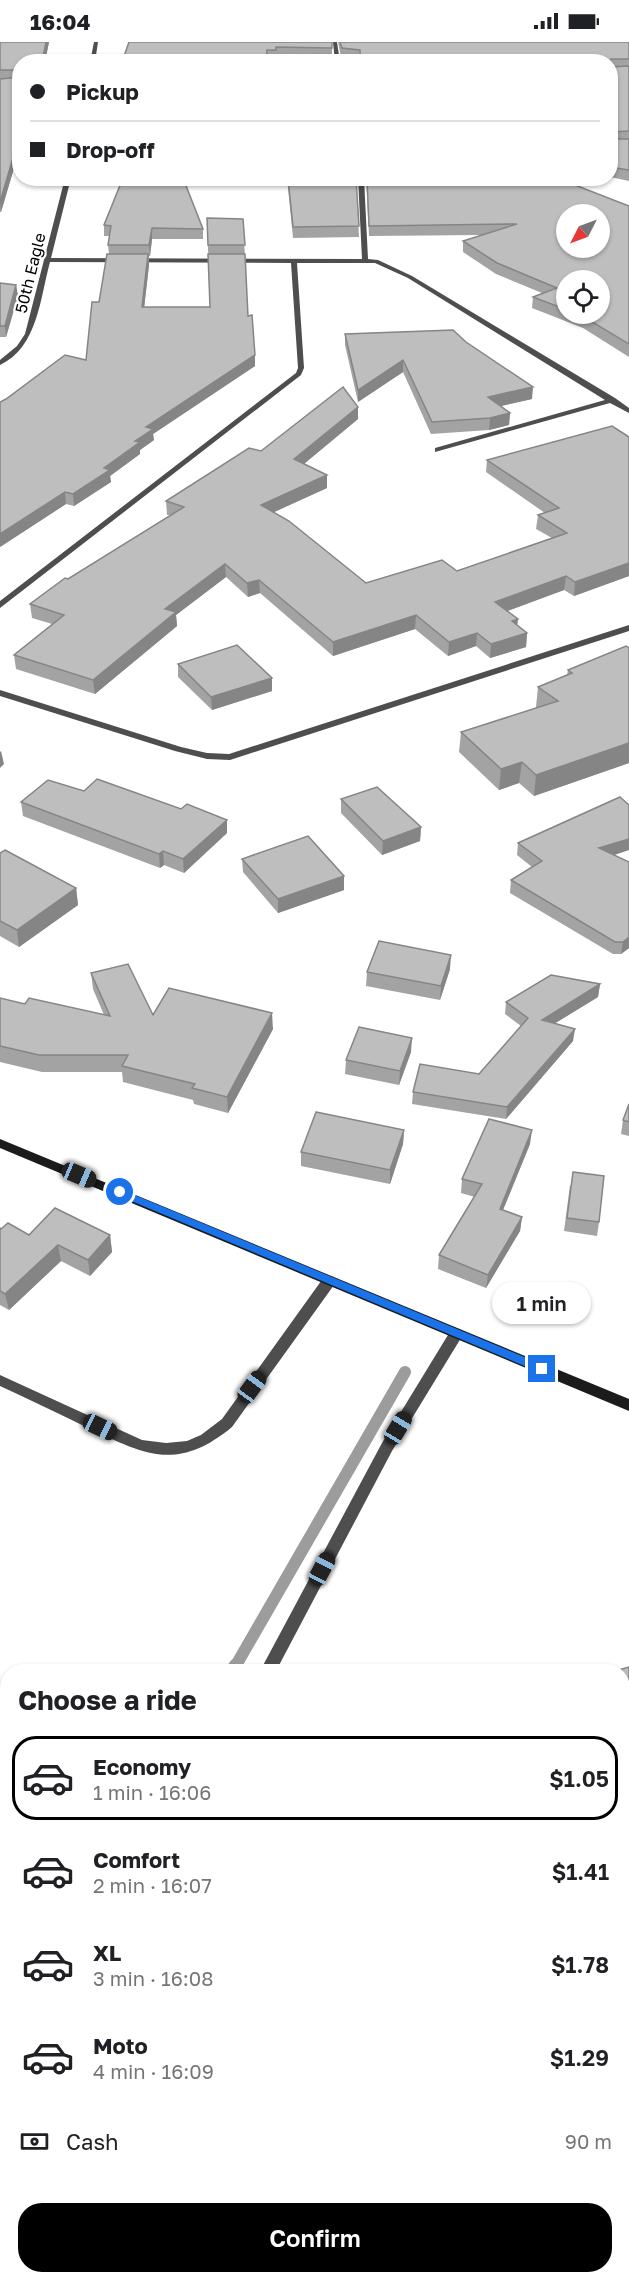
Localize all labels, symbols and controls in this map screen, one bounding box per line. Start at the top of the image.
text: 16:04 [30,8,90,35]
text: Pickup [66,78,139,105]
text: Drop-off [66,136,155,163]
north arrow [556,204,610,258]
map controls [556,204,610,324]
street label: 50th Eagle [10,231,50,315]
button: locate [556,270,610,324]
car [59,1160,99,1190]
route start [106,1178,133,1205]
callout: 1 min [492,1282,592,1324]
text: 1 min [516,1291,567,1315]
route end [528,1355,555,1382]
car [234,1367,270,1407]
car [381,1408,415,1448]
car [80,1411,120,1443]
car [306,1549,338,1589]
text: Choose a ride [18,1684,197,1716]
icon: car [21,1751,75,1805]
text: Economy [93,1753,191,1780]
text: $1.05 [549,1765,609,1792]
text: 1 min · 16:06 [93,1780,211,1804]
icon: car [21,1844,75,1898]
text: Comfort [93,1846,180,1873]
text: $1.41 [552,1858,609,1885]
text: 2 min · 16:07 [93,1873,212,1897]
icon: car [21,1937,75,1991]
text: XL [93,1939,121,1966]
text: $1.78 [551,1951,609,1978]
text: 3 min · 16:08 [93,1966,213,1990]
icon: car [21,2030,75,2084]
text: Moto [93,2032,148,2059]
text: $1.29 [550,2044,609,2071]
text: 4 min · 16:09 [93,2059,214,2083]
icon: cash [18,2125,51,2158]
text: Cash [66,2128,119,2155]
text: 90 m [565,2129,612,2153]
button: Confirm [18,2203,612,2272]

